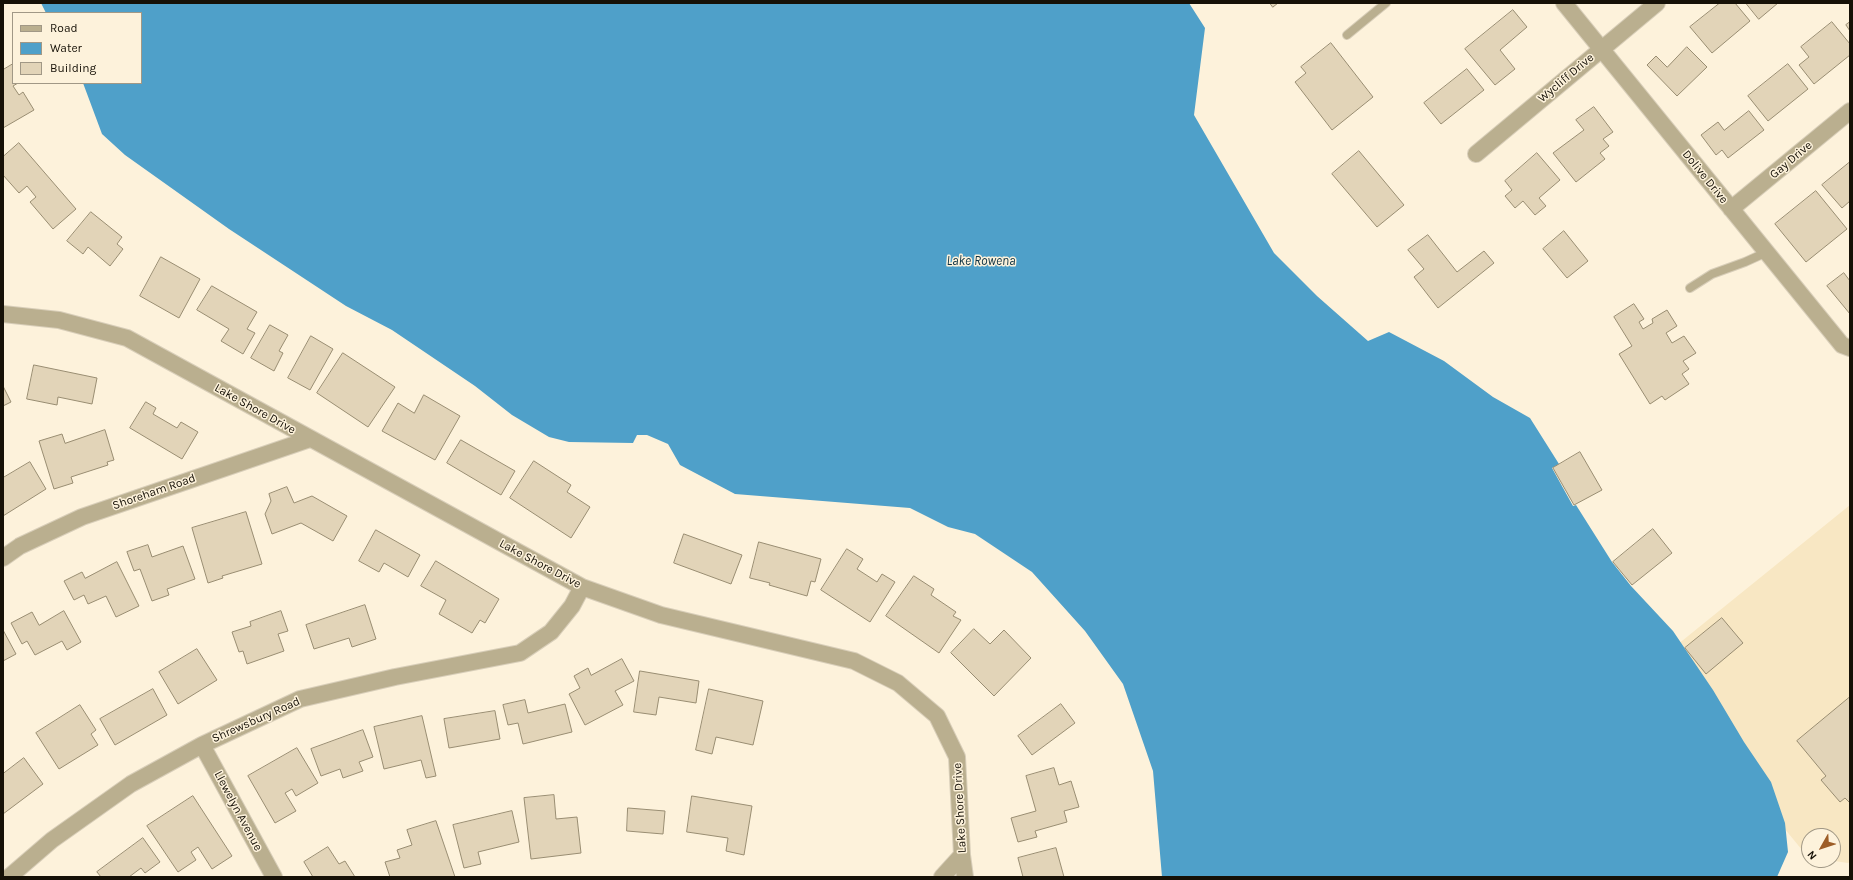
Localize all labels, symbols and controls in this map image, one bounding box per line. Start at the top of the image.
legend [12,12,142,84]
text: Road [50,21,78,35]
text: Water [50,41,82,55]
street label: Wycliff Drive [1535,50,1597,106]
text: Building [50,61,96,75]
street label: Gay Drive [1767,138,1815,182]
street label: Dolive Drive [1679,147,1731,207]
water label: Lake Rowena [946,253,1016,269]
street label: Lake Shore Drive [212,381,298,437]
street label: Shoreham Road [110,471,198,513]
street label: Lake Shore Drive [497,536,583,592]
street label: Shrewsbury Road [210,694,302,746]
street label: Lake Shore Drive [950,762,970,854]
street label: Llewelyn Avenue [211,769,265,853]
north arrow [1801,828,1841,868]
text: N [1805,848,1820,862]

